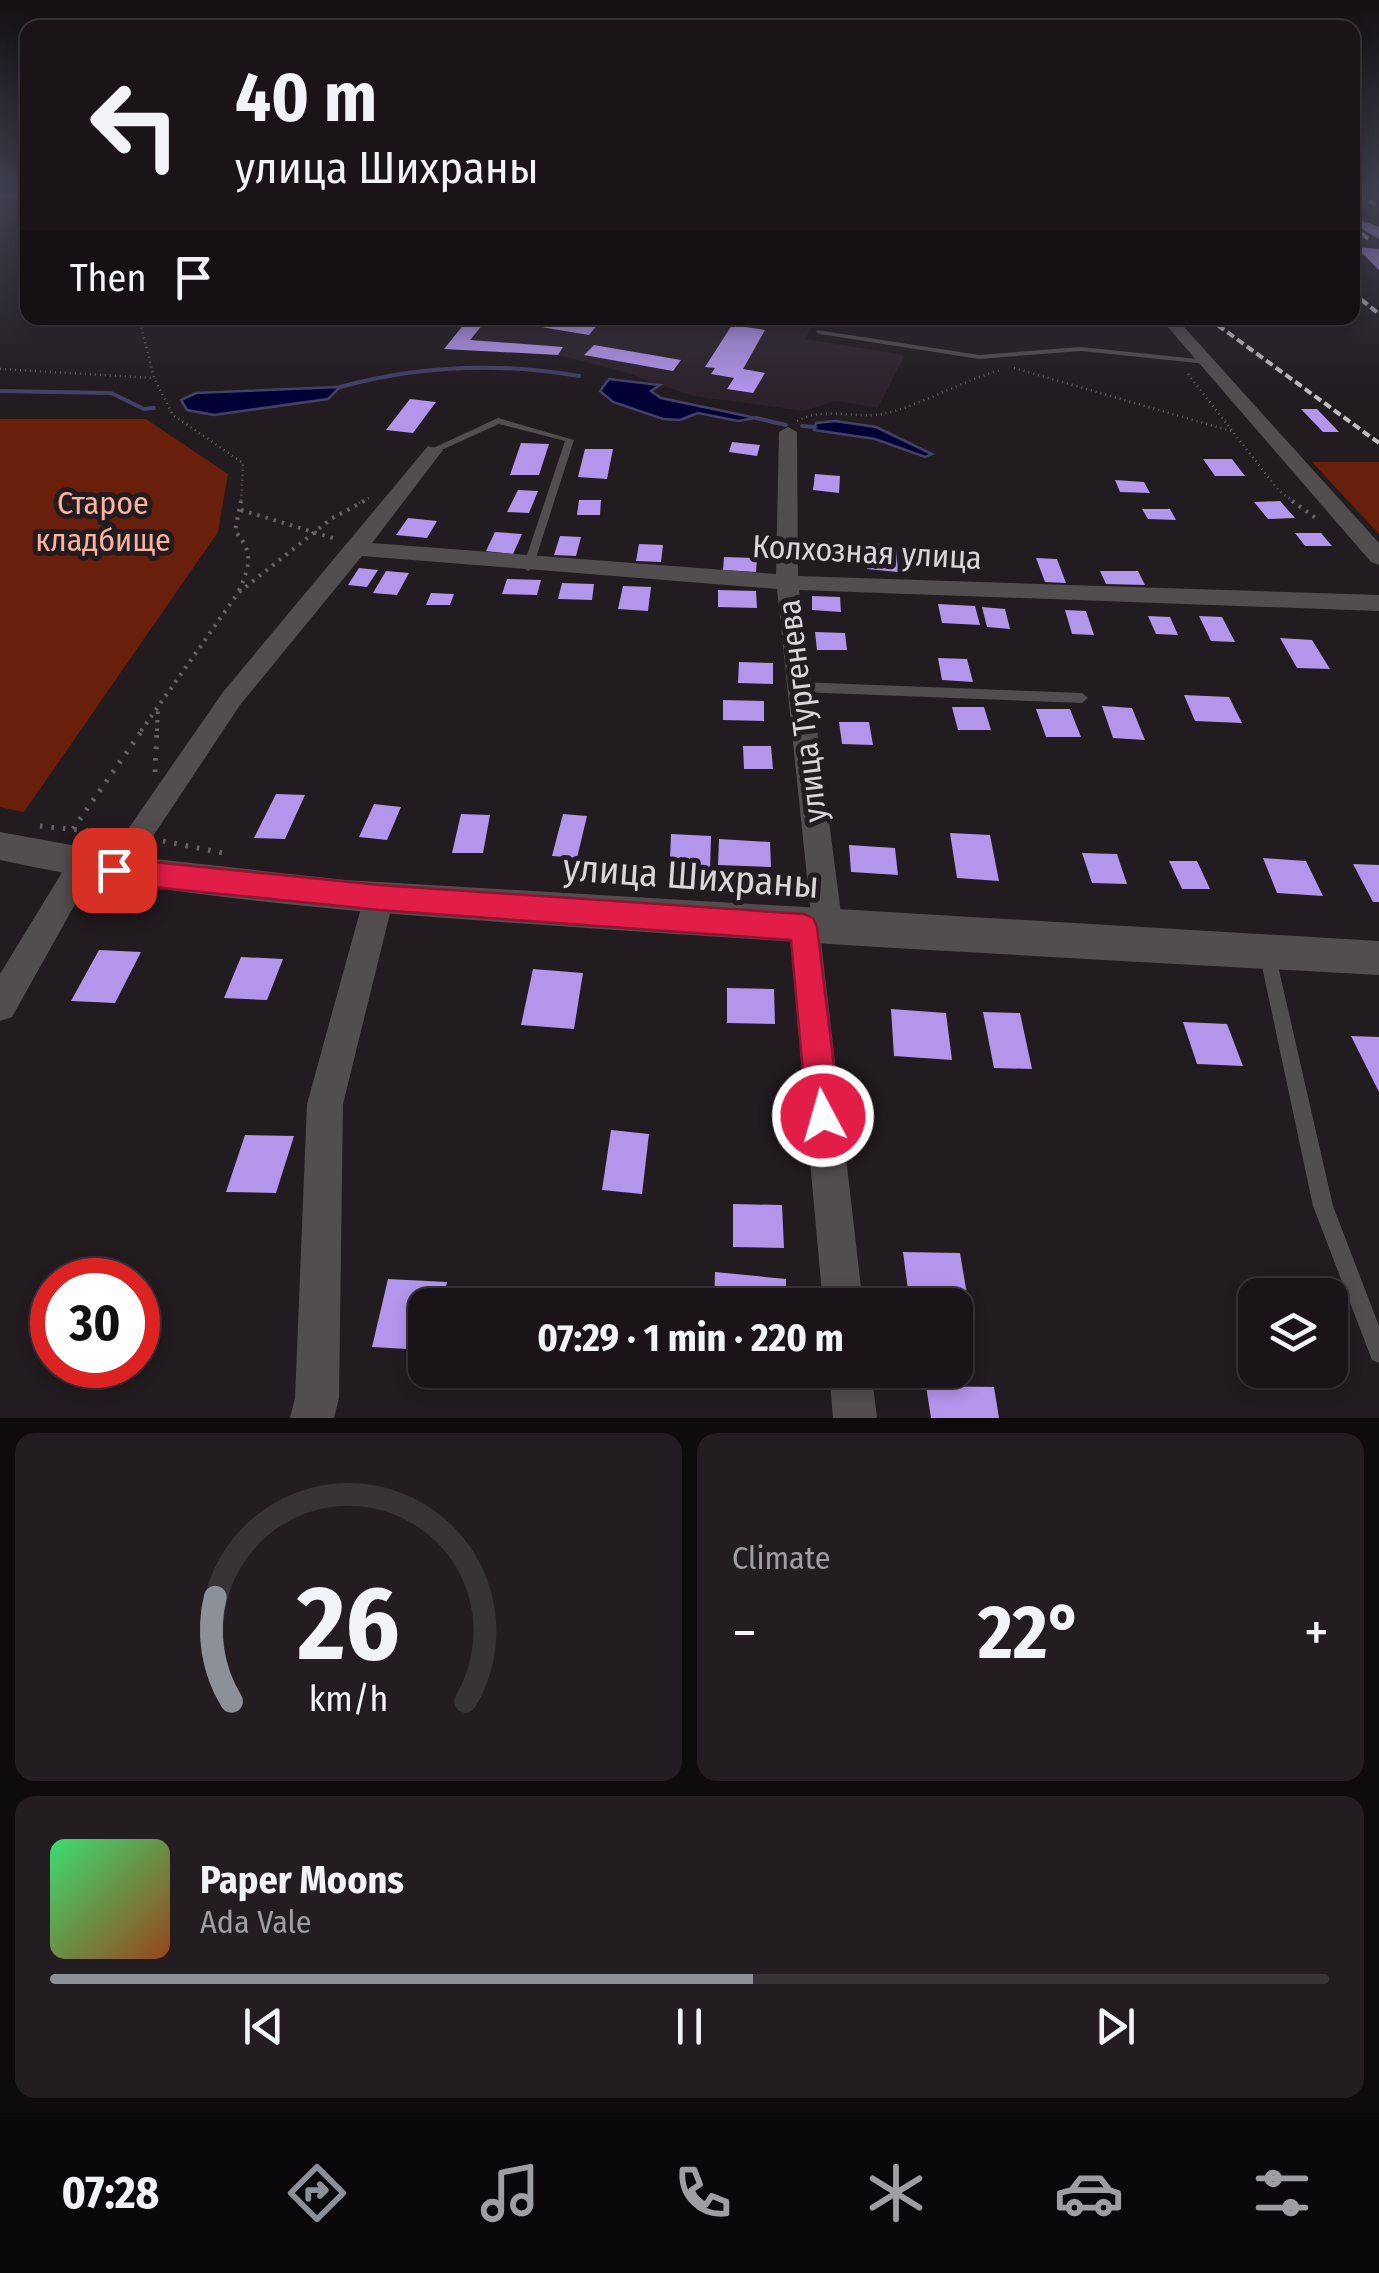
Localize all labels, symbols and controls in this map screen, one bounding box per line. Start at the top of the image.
text: 40 m [235,56,377,140]
icon: left [70,60,200,190]
text: улица Шихраны [235,141,539,195]
icon: arrive [166,250,221,305]
text: Then [70,255,146,301]
park label: Старое кладбище [35,484,171,559]
street label: Колхозная улица [751,527,983,577]
street label: улица Тургенева [769,597,835,825]
pin [72,828,157,913]
icon: arrive [87,843,142,898]
street label: улица Шихраны [561,844,821,908]
position arrow [771,1064,875,1168]
speed limit sign: 30 [30,1258,160,1388]
map controls [1238,1278,1348,1388]
button: layers [1238,1278,1348,1388]
text: 07:29 · 1 min · 220 m [537,1315,844,1361]
text: Climate [732,1539,831,1577]
text: 26 [296,1562,400,1687]
text: 22° [978,1588,1083,1678]
text: − [732,1600,757,1666]
text: + [1304,1600,1329,1666]
text: km/h [309,1678,388,1720]
text: Paper Moons [200,1857,404,1903]
text: Ada Vale [200,1903,312,1941]
icon: previous [236,1999,291,2054]
icon: pause [662,1999,717,2054]
icon: next [1088,1999,1143,2054]
icon: directions [282,2158,352,2228]
icon: music [475,2158,545,2228]
icon: phone [668,2158,738,2228]
icon: climate [861,2158,931,2228]
icon: car [1054,2158,1124,2228]
icon: filters [1247,2158,1317,2228]
text: 07:28 [62,2166,159,2220]

